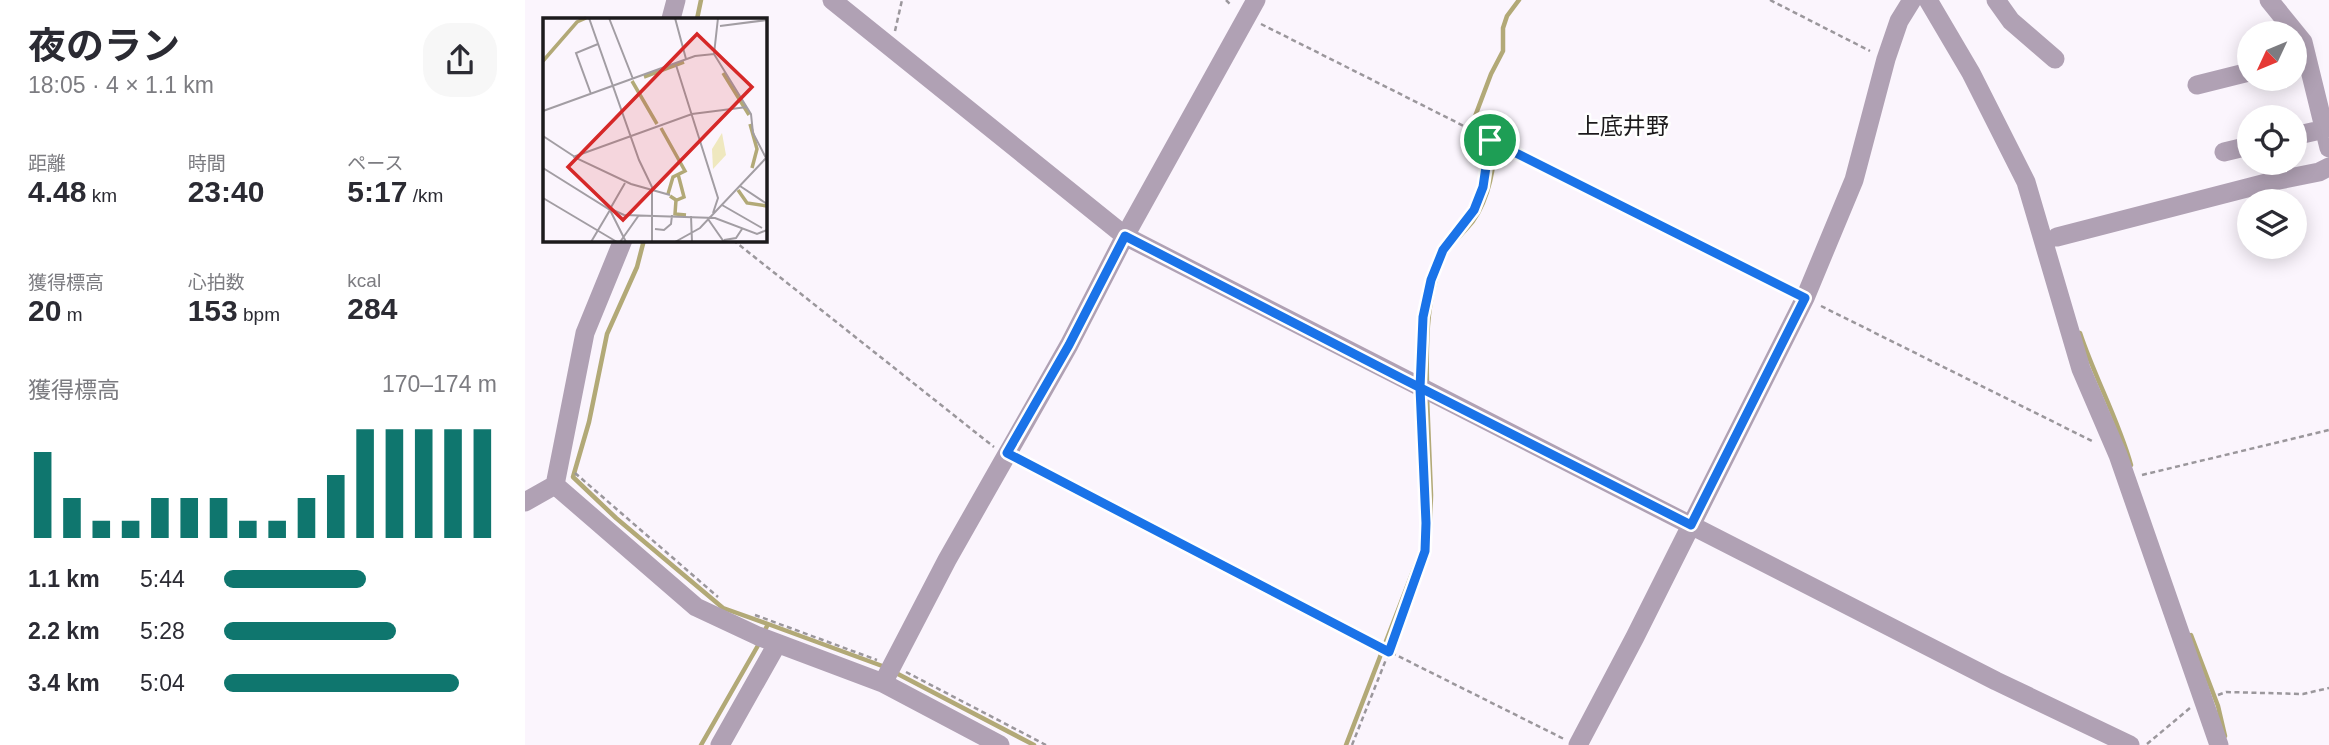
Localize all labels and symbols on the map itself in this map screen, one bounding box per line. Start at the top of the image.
inset map [543,18,767,242]
north arrow [2237,21,2307,91]
pin [1460,110,1520,170]
district label: 上底井野 [1577,113,1669,139]

